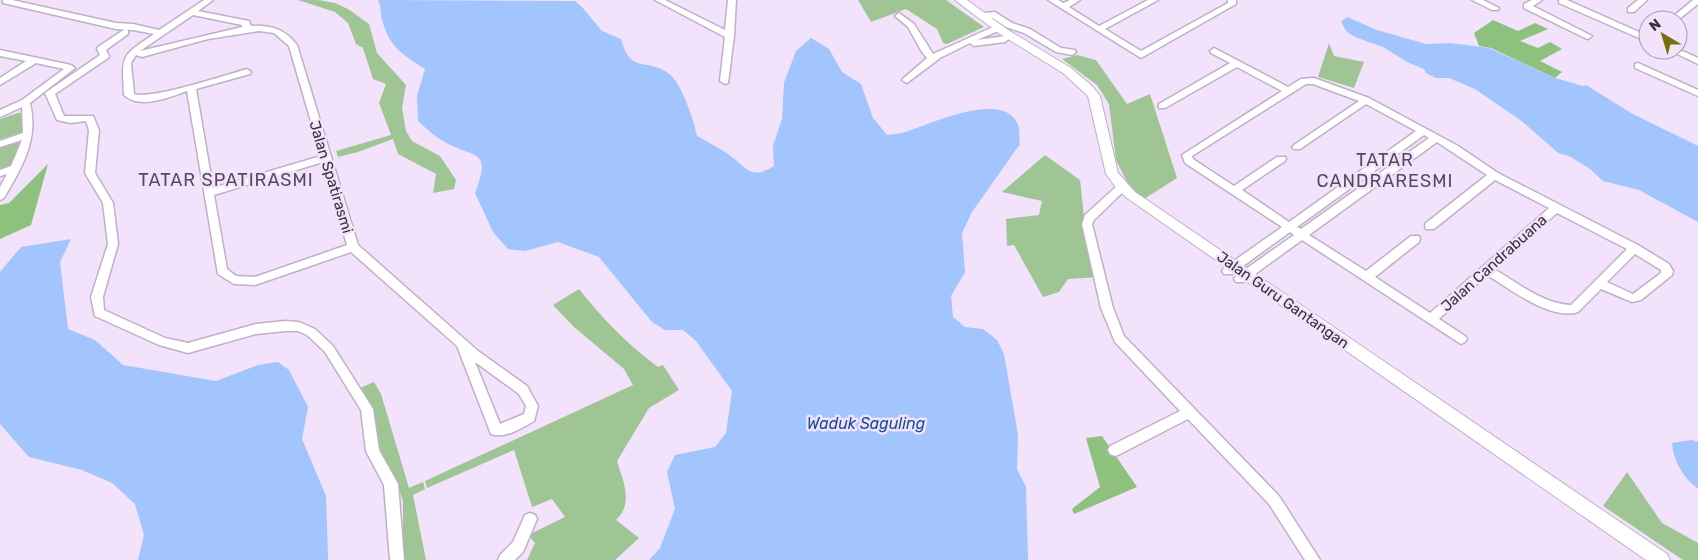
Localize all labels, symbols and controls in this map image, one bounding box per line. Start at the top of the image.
north arrow [1638,10,1688,60]
text: N [1646,15,1665,35]
street label: Jalan Spatirasmi [305,118,357,236]
district label: TATAR CANDRARESMI [1317,149,1453,192]
district label: TATAR SPATIRASMI [138,169,314,191]
street label: Jalan Candrabuana [1437,211,1551,315]
street label: Jalan Guru Gantangan [1213,248,1353,352]
water label: Waduk Saguling [807,414,926,433]

